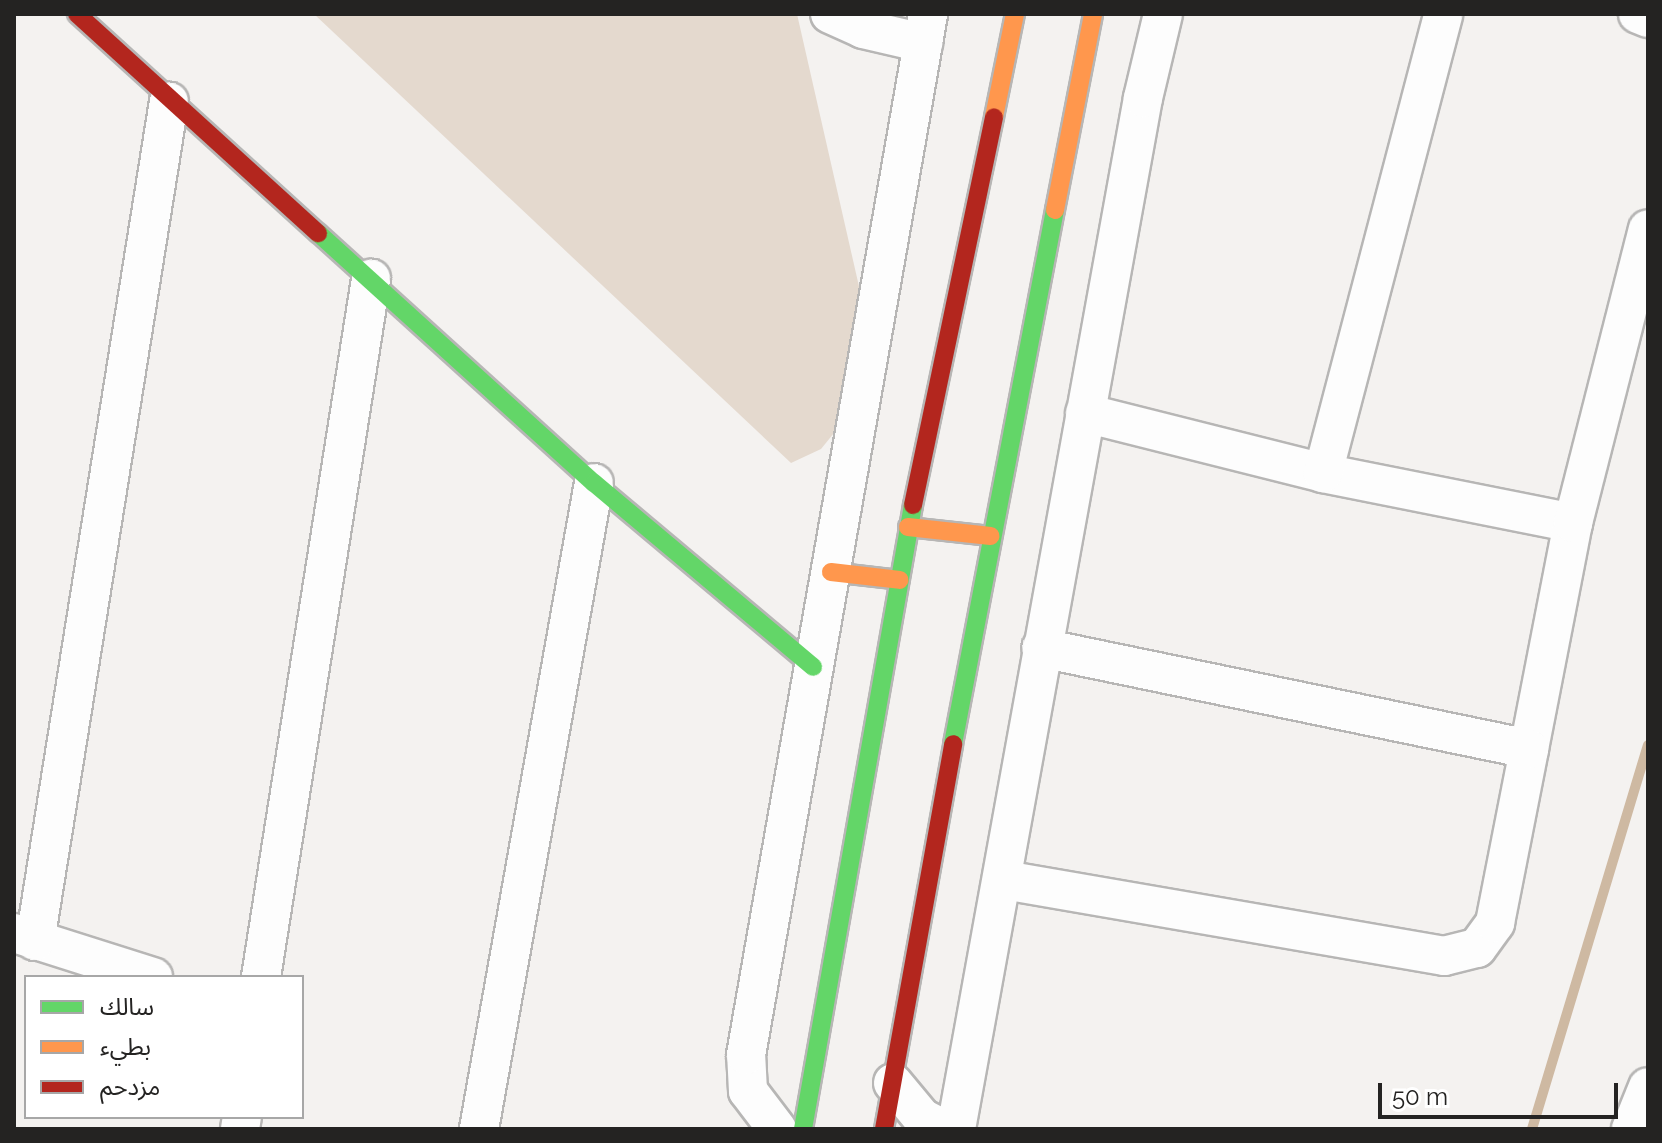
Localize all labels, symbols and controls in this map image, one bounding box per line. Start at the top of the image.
legend [24,975,304,1119]
text: سالك [100,992,154,1021]
text: بطيء [100,1032,151,1061]
scale bar [1382,1067,1622,1117]
text: مزدحم [100,1072,160,1101]
text: 50 m [1392,1082,1448,1111]

